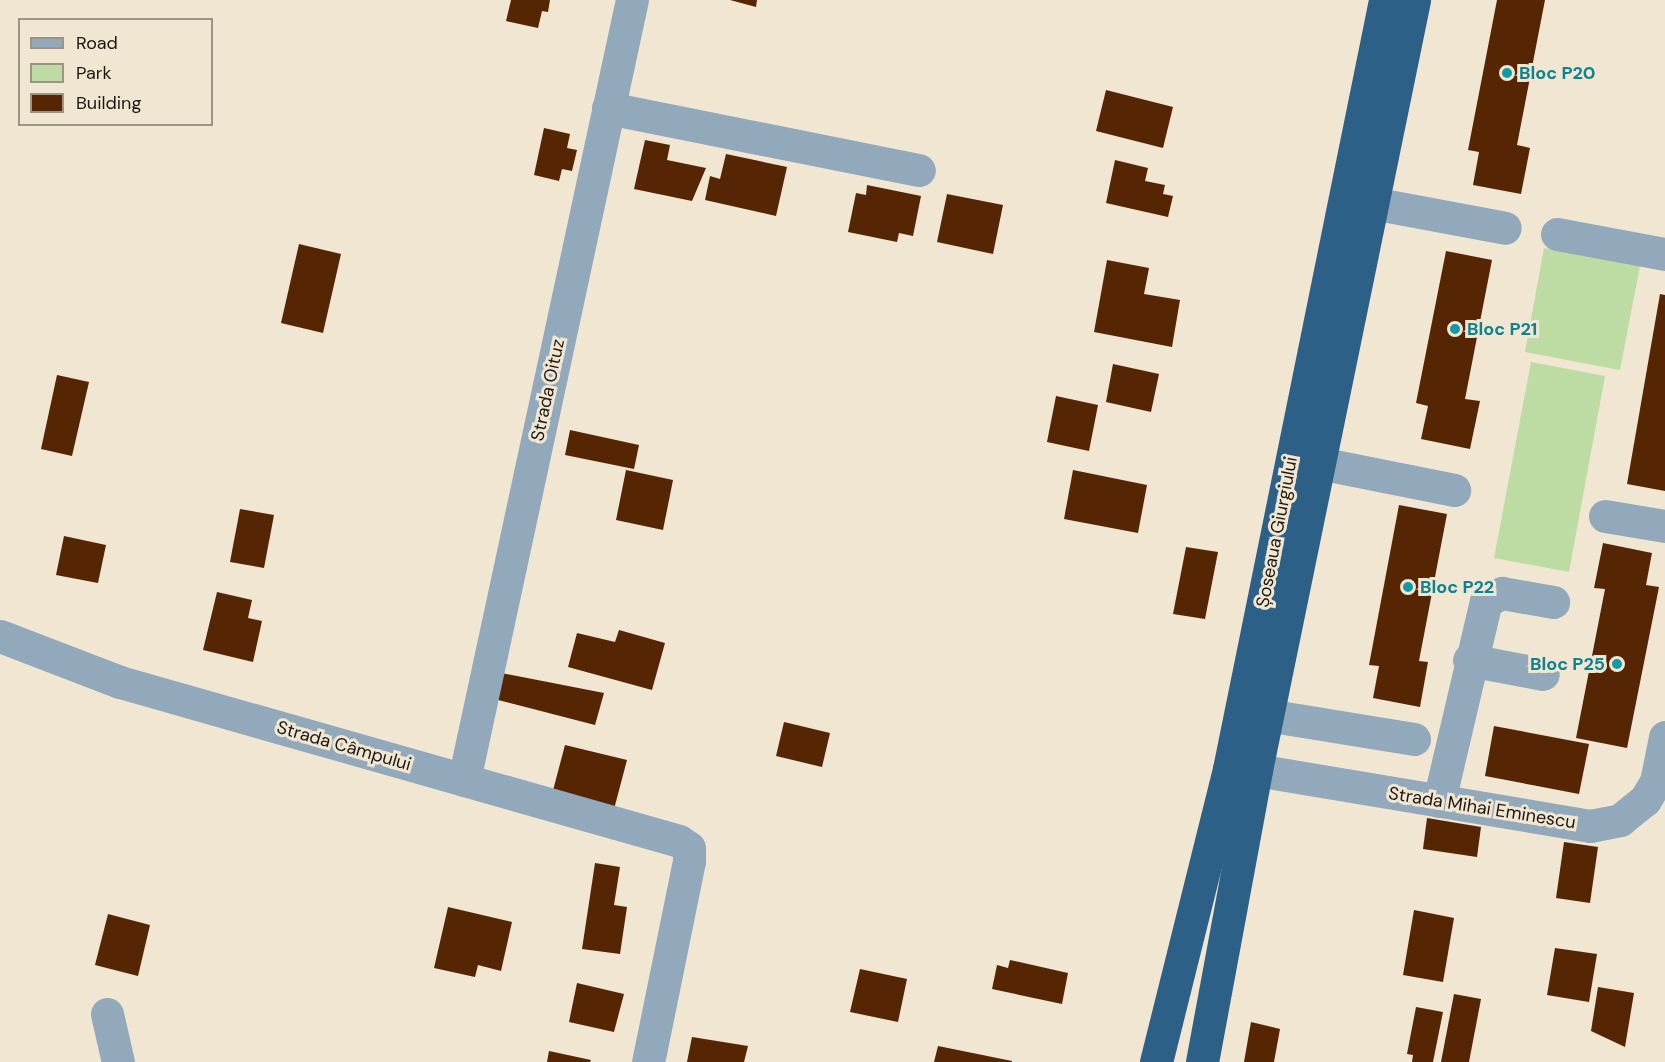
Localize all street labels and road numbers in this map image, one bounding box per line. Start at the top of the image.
street label: Strada Oituz [527,337,569,443]
street label: Șoseaua Giurgiului [1252,455,1302,609]
street label: Strada Câmpului [274,716,414,776]
street label: Strada Mihai Eminescu [1387,783,1577,833]

